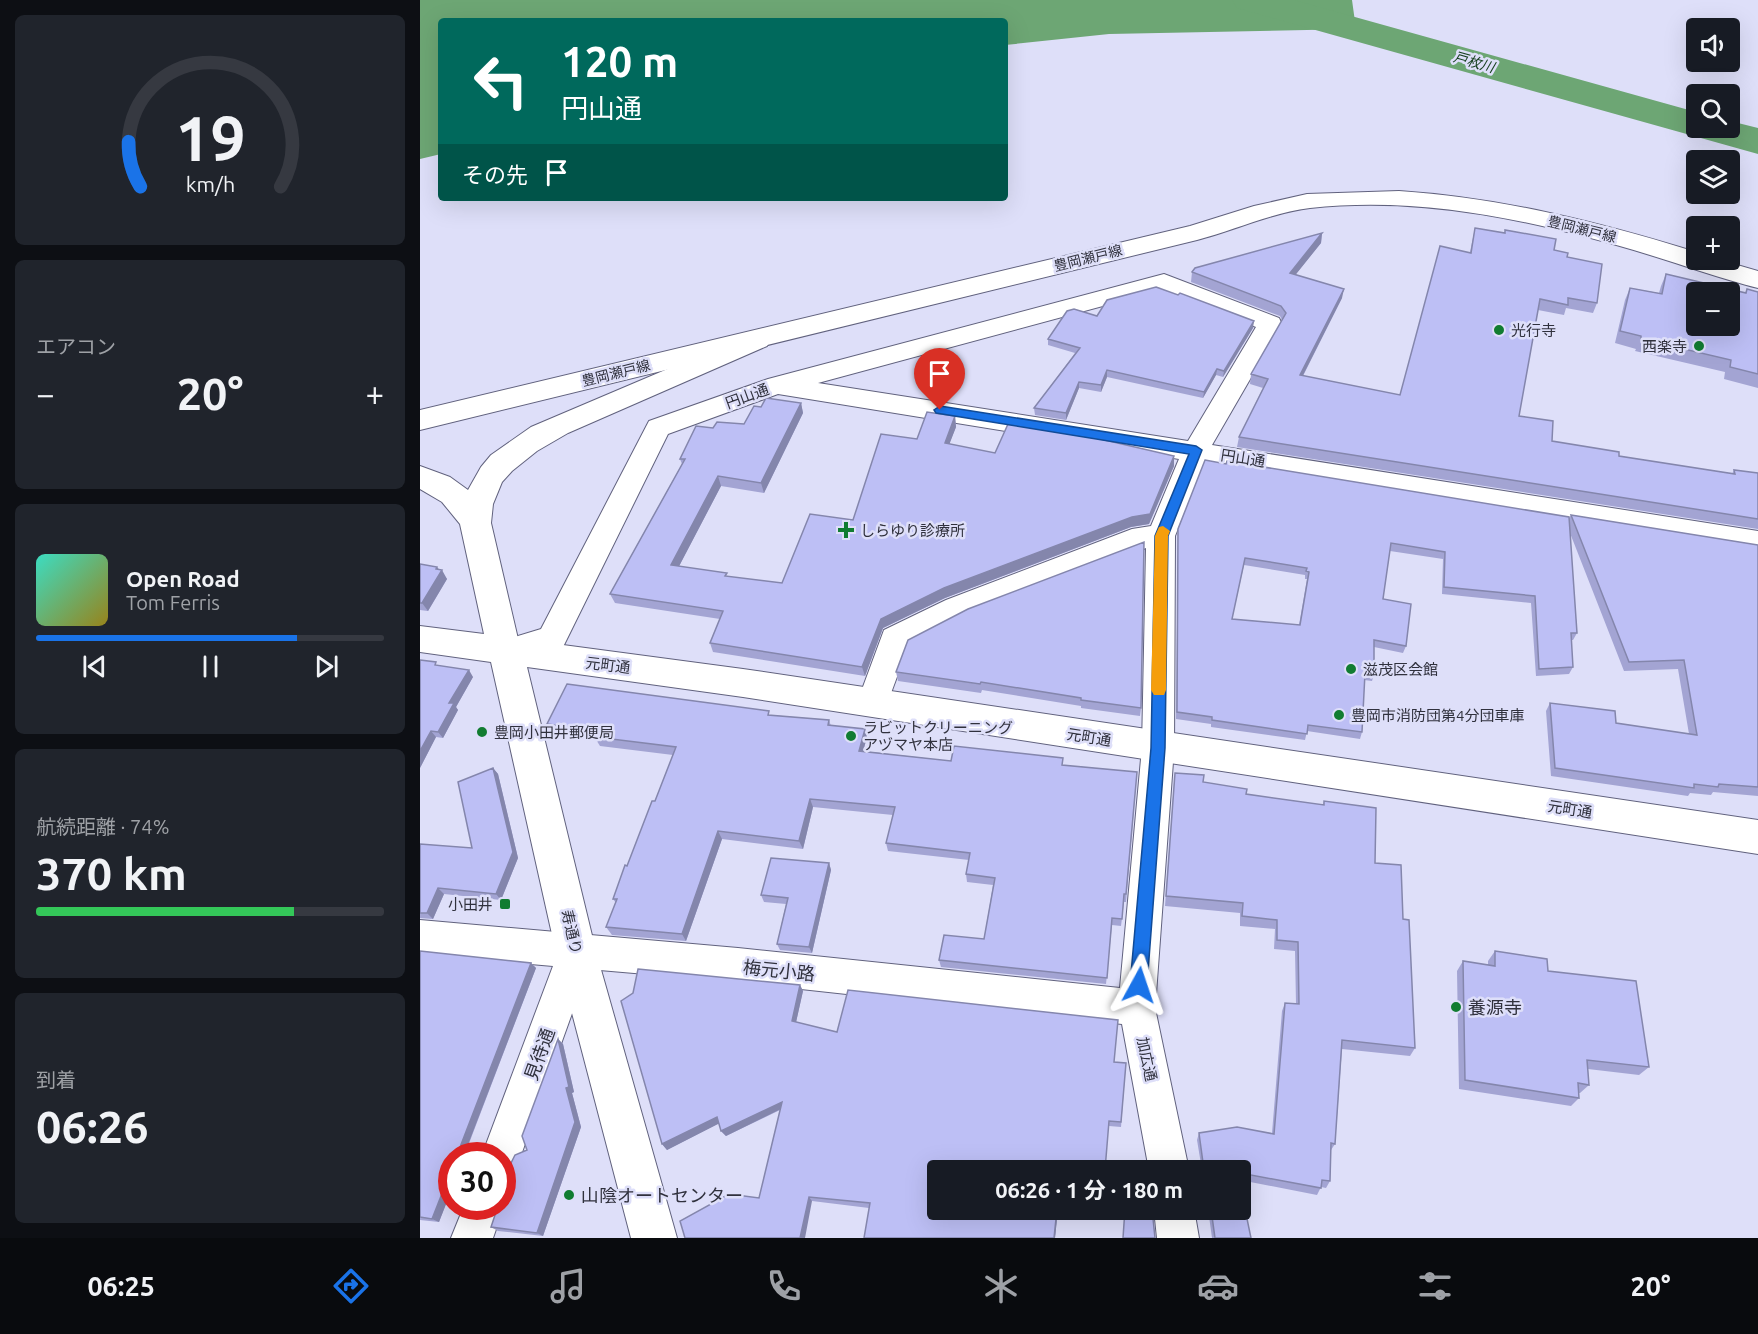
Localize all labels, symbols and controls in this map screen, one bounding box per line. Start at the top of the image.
map controls [1686,18,1740,336]
button: sound [1686,18,1740,72]
text: 120 m [561,38,678,85]
icon: left [462,42,540,120]
water label: 戸枚川 [1452,49,1498,76]
button: search [1686,84,1740,138]
text: 円山通 [561,93,642,123]
text: 19 [175,103,245,173]
button: layers [1686,150,1740,204]
icon: arrive [540,156,573,189]
text: その先 [462,162,528,187]
text: km/h [185,172,235,196]
street label: 豊岡瀬戸線 [1546,213,1618,245]
button: + [1686,216,1740,270]
street label: 豊岡瀬戸線 [1052,242,1124,274]
button: − [1686,282,1740,336]
place label: 光行寺 [1511,322,1556,339]
marker: 光行寺 [1492,323,1506,337]
text: エアコン [36,335,116,358]
place label: 西楽寺 [1642,338,1687,355]
marker: 西楽寺 [1692,339,1706,353]
pin [914,348,965,410]
street label: 豊岡瀬戸線 [580,357,652,389]
icon: arrive [923,357,956,390]
text: 20° [177,368,243,419]
text: − [36,375,55,412]
text: + [365,375,384,412]
street label: 円山通 [723,380,771,412]
street label: 円山通 [1219,446,1267,470]
marker: しらゆり診療所 [837,521,855,539]
place label: しらゆり診療所 [860,522,965,539]
text: Open Road [126,566,240,591]
text: Tom Ferris [126,591,220,614]
icon: previous [78,650,111,683]
icon: pause [194,650,227,683]
icon: next [310,650,343,683]
street label: 元町通 [585,654,631,676]
place label: 滋茂区会館 [1363,661,1438,678]
marker: 滋茂区会館 [1344,662,1358,676]
place label: 豊岡市消防団第4分団車庫 [1351,707,1524,724]
marker: 豊岡市消防団第4分団車庫 [1332,708,1346,722]
place label: ラビットクリーニング アヅマヤ本店 [863,719,1013,753]
place label: 豊岡小田井郵便局 [494,724,614,741]
marker: 豊岡小田井郵便局 [475,725,489,739]
street label: 元町通 [1065,725,1113,749]
marker: ラビットクリーニング アヅマヤ本店 [844,729,858,743]
street label: 元町通 [1546,797,1594,821]
text: 航続距離 · 74% [36,815,169,838]
text: 370 km [36,848,187,899]
place label: 小田井 [448,896,493,913]
marker: 小田井 [498,897,512,911]
street label: 寿通り [559,908,585,956]
position arrow [1107,953,1171,1017]
street label: 梅元小路 [742,956,816,984]
place label: 養源寺 [1468,997,1522,1017]
marker: 養源寺 [1449,1000,1463,1014]
street label: 見待通 [520,1025,558,1083]
street label: 加広通 [1134,1035,1160,1083]
text: 到着 [36,1068,76,1091]
text: 06:26 [36,1101,149,1152]
speed limit sign: 30 [438,1142,516,1220]
text: 06:26 · 1 分 · 180 m [995,1177,1183,1202]
place label: 山陰オートセンター [581,1185,743,1205]
marker: 山陰オートセンター [562,1188,576,1202]
icon: directions [330,1265,372,1307]
icon: music [547,1265,589,1307]
icon: phone [763,1265,805,1307]
icon: climate [980,1265,1022,1307]
icon: car [1197,1265,1239,1307]
icon: filters [1414,1265,1456,1307]
text: 06:25 [87,1271,155,1301]
text: 20° [1631,1271,1671,1301]

